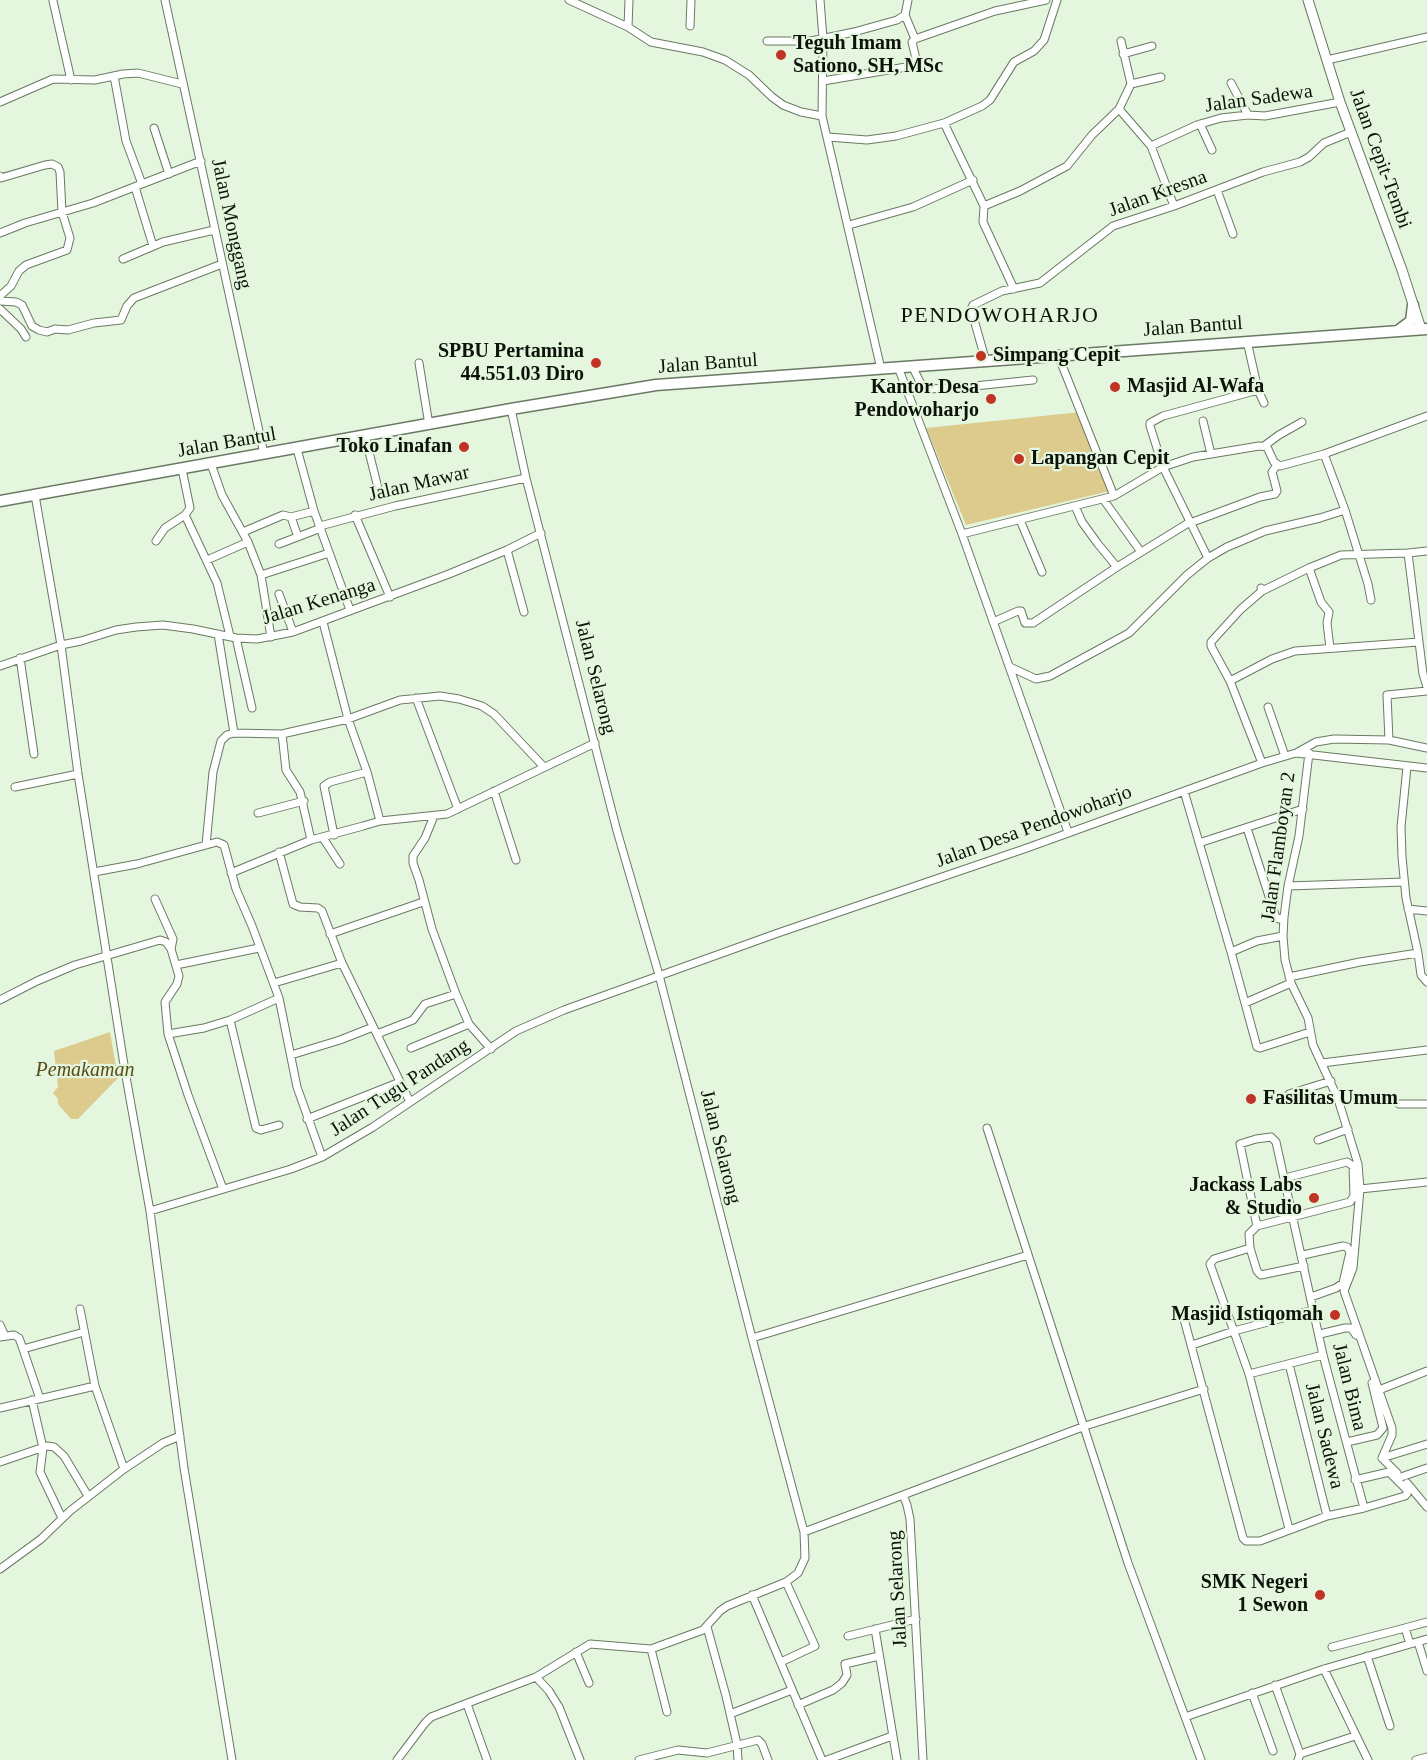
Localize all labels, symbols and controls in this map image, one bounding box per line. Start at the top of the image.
place label: Teguh Imam Sationo, SH, MSc [793,32,943,79]
marker: Teguh Imam Sationo, SH, MSc [774,48,788,62]
street label: Jalan Sadewa [1204,80,1314,118]
street label: Jalan Cepit-Tembi [1344,86,1416,232]
street label: Jalan Monggang [205,157,257,291]
street label: Jalan Kresna [1106,165,1210,223]
district label: PENDOWOHARJO [901,303,1099,329]
street label: Jalan Bantul [1143,312,1243,342]
place label: SPBU Pertamina 44.551.03 Diro [438,340,584,387]
place label: Simpang Cepit [993,344,1120,368]
street label: Jalan Bantul [658,349,758,379]
marker: Simpang Cepit [974,349,988,363]
marker: SPBU Pertamina 44.551.03 Diro [589,356,603,370]
place label: Masjid Al-Wafa [1127,375,1264,399]
place label: Kantor Desa Pendowoharjo [855,376,979,423]
marker: Masjid Al-Wafa [1108,380,1122,394]
marker: Kantor Desa Pendowoharjo [984,392,998,406]
street label: Jalan Bantul [176,423,278,463]
place label: Toko Linafan [337,435,452,459]
marker: Toko Linafan [457,440,471,454]
place label: Lapangan Cepit [1031,447,1169,471]
marker: Lapangan Cepit [1012,452,1026,466]
street label: Jalan Mawar [366,461,472,507]
street label: Jalan Kenanga [259,573,379,631]
street label: Jalan Selarong [569,617,621,737]
street label: Jalan Flamboyan 2 [1257,771,1301,923]
street label: Jalan Desa Pendowoharjo [933,780,1135,874]
street label: Jalan Tugu Pandang [326,1034,474,1142]
park label: Pemakaman [36,1059,134,1083]
street label: Jalan Selarong [694,1087,746,1207]
place label: Fasilitas Umum [1263,1087,1398,1111]
marker: Fasilitas Umum [1244,1092,1258,1106]
place label: Jackass Labs & Studio [1189,1174,1302,1221]
marker: Jackass Labs & Studio [1307,1191,1321,1205]
place label: Masjid Istiqomah [1171,1303,1323,1327]
marker: Masjid Istiqomah [1328,1308,1342,1322]
street label: Jalan Bima [1327,1341,1371,1433]
street label: Jalan Sadewa [1299,1381,1349,1491]
street label: Jalan Selarong [883,1530,913,1648]
place label: SMK Negeri 1 Sewon [1201,1571,1308,1618]
marker: SMK Negeri 1 Sewon [1313,1588,1327,1602]

